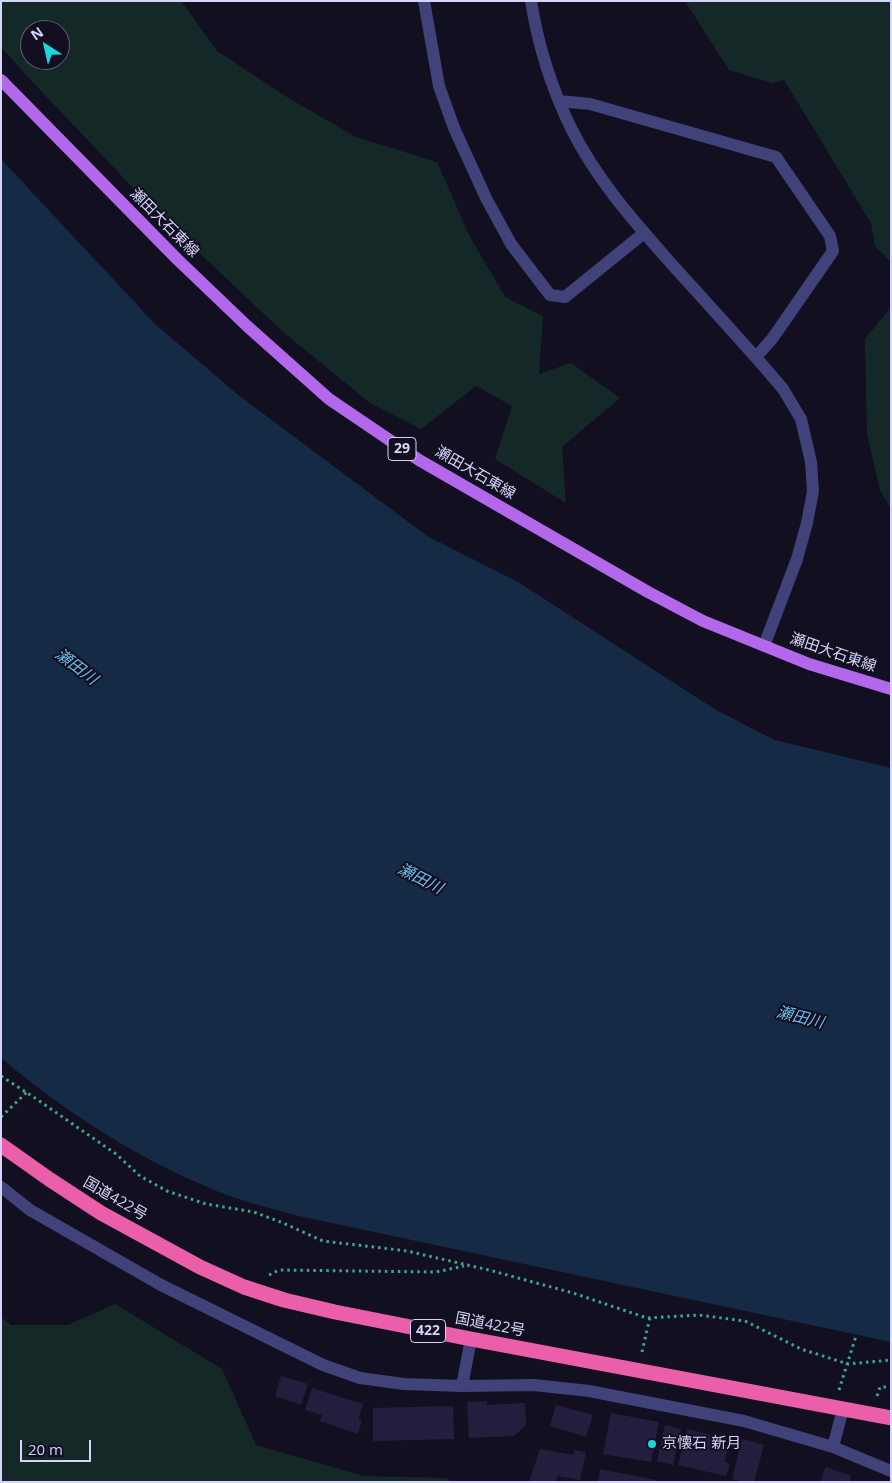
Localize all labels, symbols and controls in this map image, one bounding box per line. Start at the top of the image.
north arrow [20,20,70,70]
text: N [27,22,47,44]
street label: 瀬田大石東線 [126,185,202,261]
road number: 29 [388,438,416,460]
street label: 瀬田大石東線 [432,443,518,503]
street label: 瀬田大石東線 [788,630,878,676]
water label: 瀬田川 [51,645,101,689]
water label: 瀬田川 [394,860,446,898]
water label: 瀬田川 [774,1003,826,1033]
street label: 国道422号 [80,1174,150,1224]
street label: 国道422号 [454,1309,526,1341]
road number: 422 [410,1320,446,1342]
scale bar [22,1430,94,1462]
place label: 京懐石 新月 [662,1435,741,1453]
marker: 京懐石 新月 [646,1438,658,1450]
text: 20 m [28,1439,63,1459]

